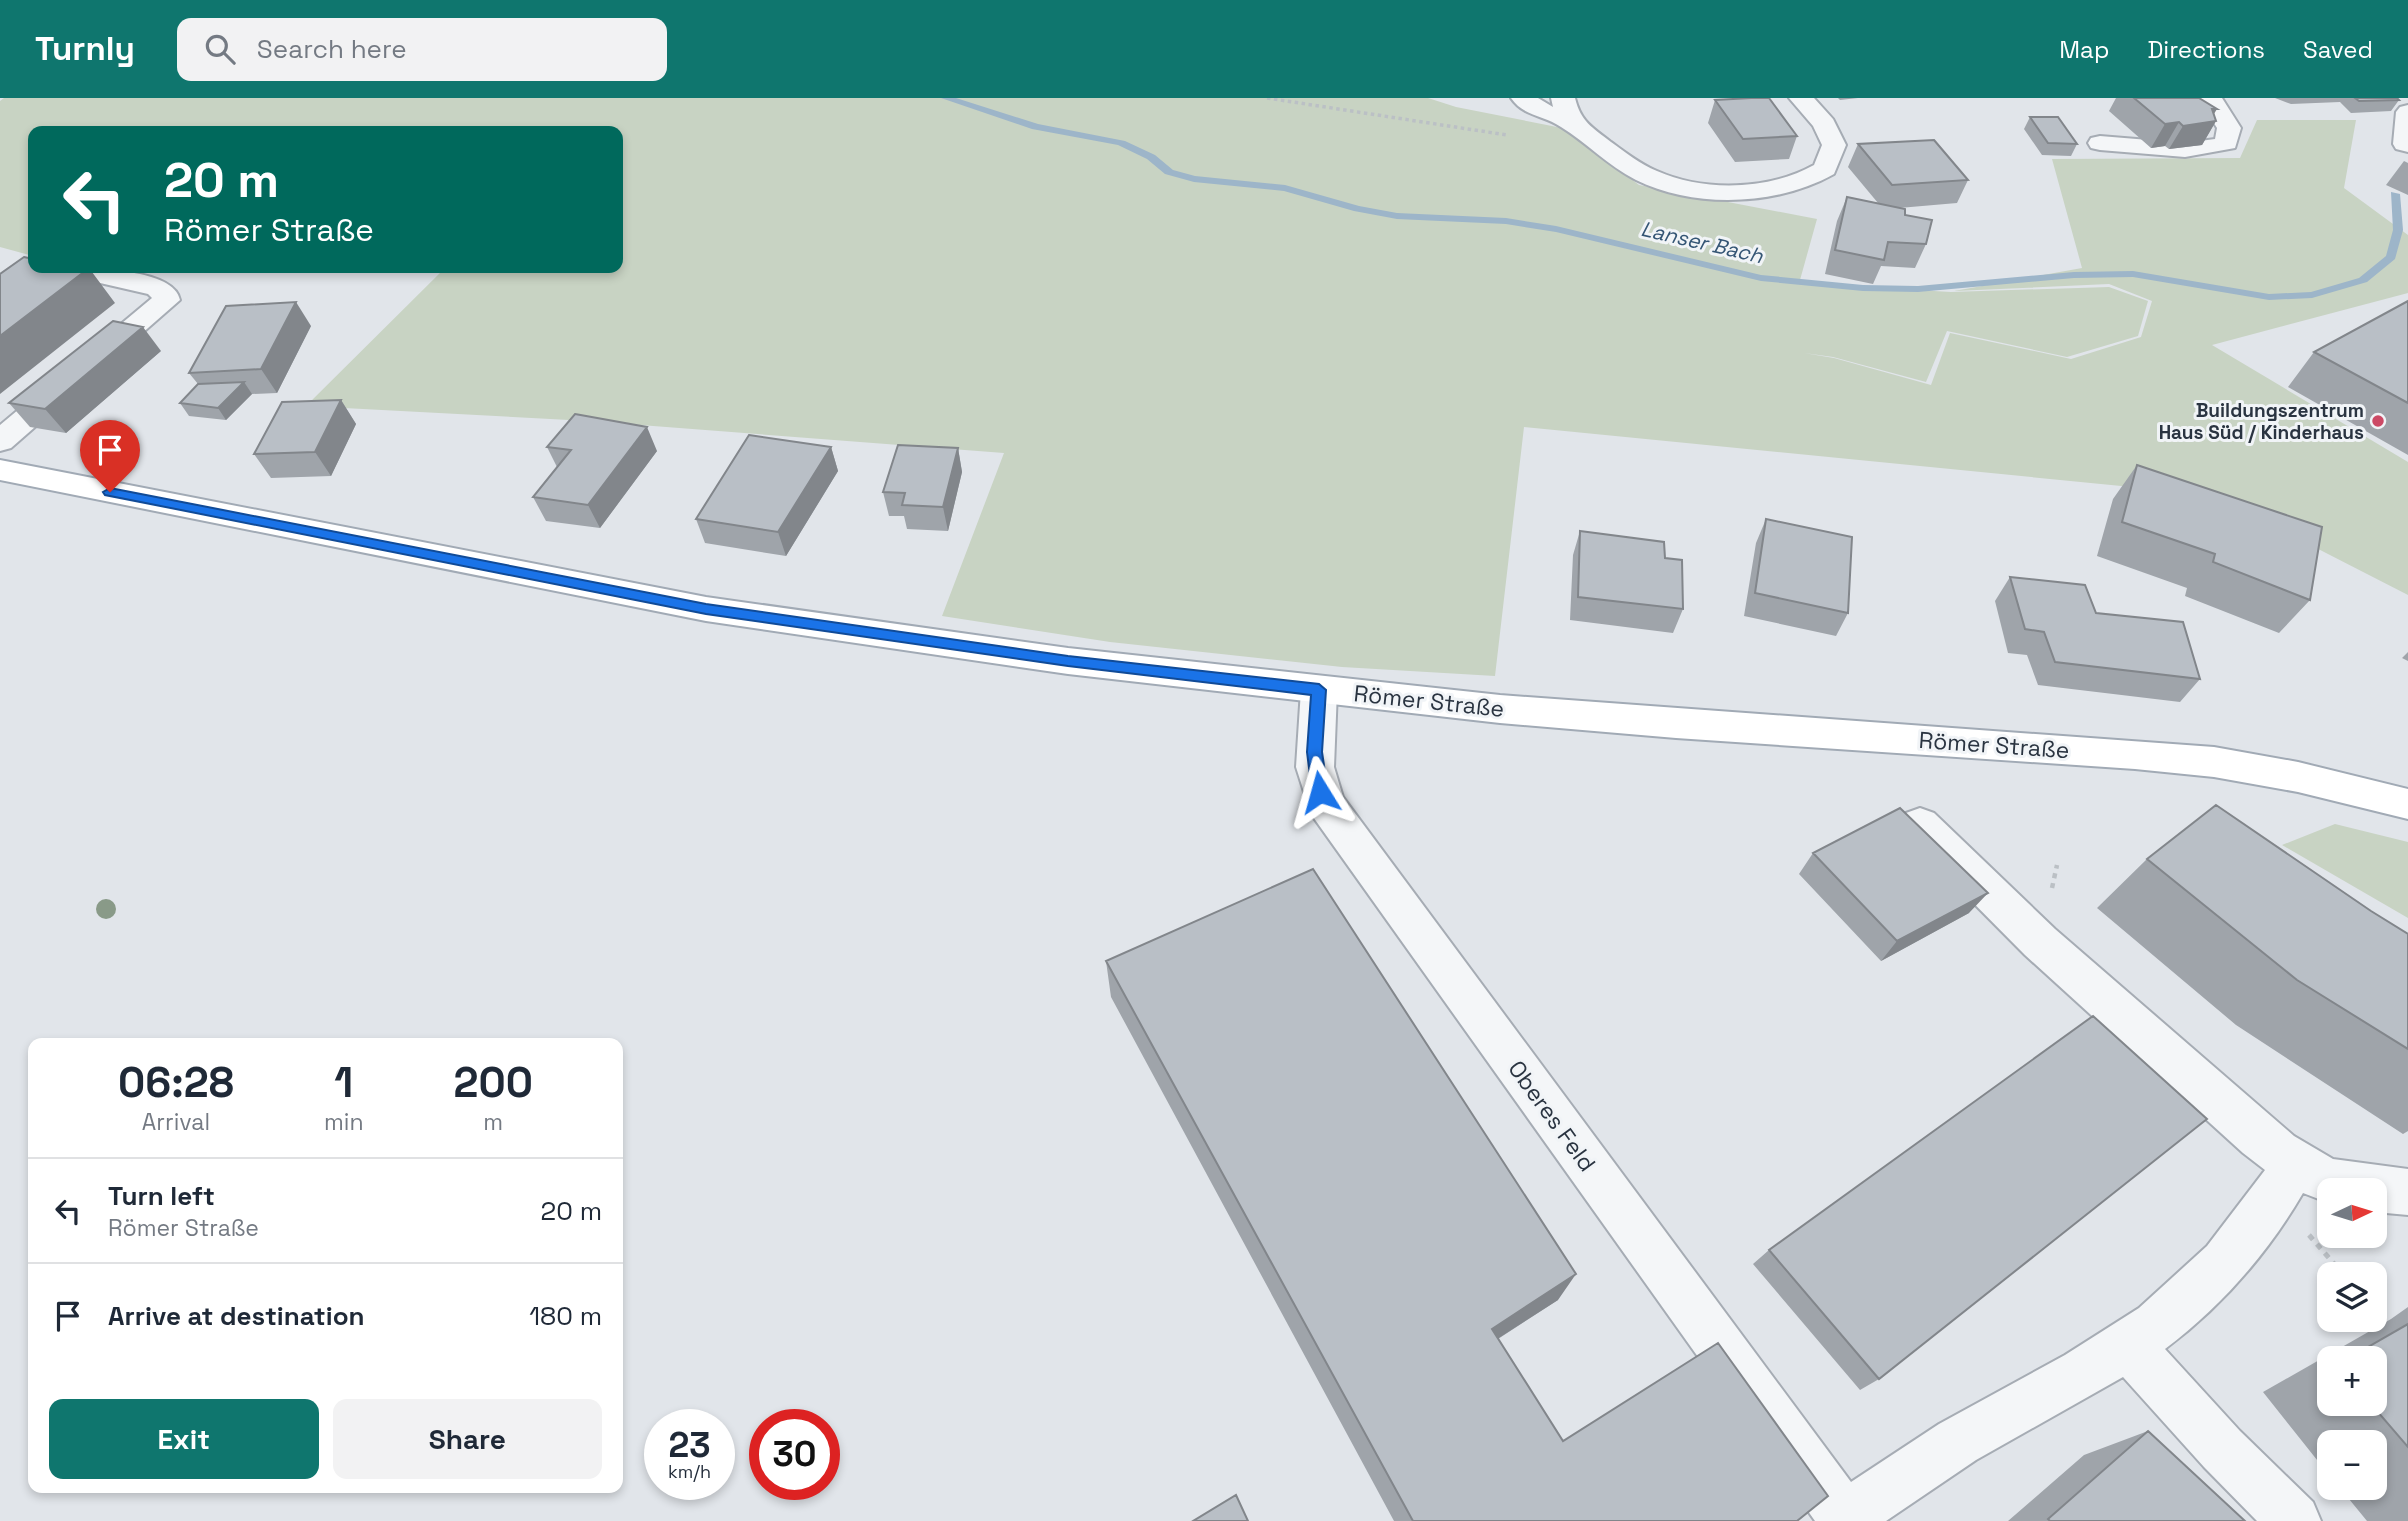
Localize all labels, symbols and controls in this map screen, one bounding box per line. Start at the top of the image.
search box [177,18,667,81]
text: Turnly [35,28,135,70]
icon: search [201,30,239,68]
text: Search here [257,32,407,66]
text: Map [2059,34,2109,65]
text: Directions [2147,34,2265,65]
text: Saved [2303,34,2373,65]
text: 20 m [164,149,279,211]
icon: left [49,154,140,245]
text: Römer Straße [164,210,374,250]
water label: Lanser Bach [1638,215,1767,269]
place label: Buildungszentrum Haus Süd / Kinderhaus [2159,398,2364,445]
marker: Buildungszentrum Haus Süd / Kinderhaus [2370,413,2386,429]
pin [80,420,140,492]
icon: arrive [91,431,129,469]
street label: Römer Straße [1352,678,1506,724]
street label: Römer Straße [1918,725,2070,765]
position arrow [1283,755,1357,829]
street label: Oberes Feld [1502,1055,1602,1177]
text: 06:28 [118,1056,234,1109]
text: 1 [334,1056,353,1109]
text: 200 [454,1056,533,1109]
text: Arrival [142,1107,210,1137]
text: min [324,1107,363,1137]
text: m [483,1107,503,1137]
north arrow [2317,1178,2387,1248]
map controls [2317,1178,2387,1500]
text: Turn left [108,1179,215,1213]
icon: left [49,1192,87,1230]
text: 20 m [541,1194,602,1228]
text: Römer Straße [108,1213,259,1243]
button: layers [2317,1262,2387,1332]
icon: arrive [49,1297,87,1335]
text: Arrive at destination [108,1299,365,1333]
text: 180 m [529,1299,602,1333]
button: + [2317,1346,2387,1416]
button: Exit [49,1399,319,1479]
button: Share [333,1399,602,1479]
speed limit sign: 30 [749,1409,840,1500]
text: 23 [668,1423,711,1467]
button: − [2317,1430,2387,1500]
text: km/h [668,1460,711,1483]

